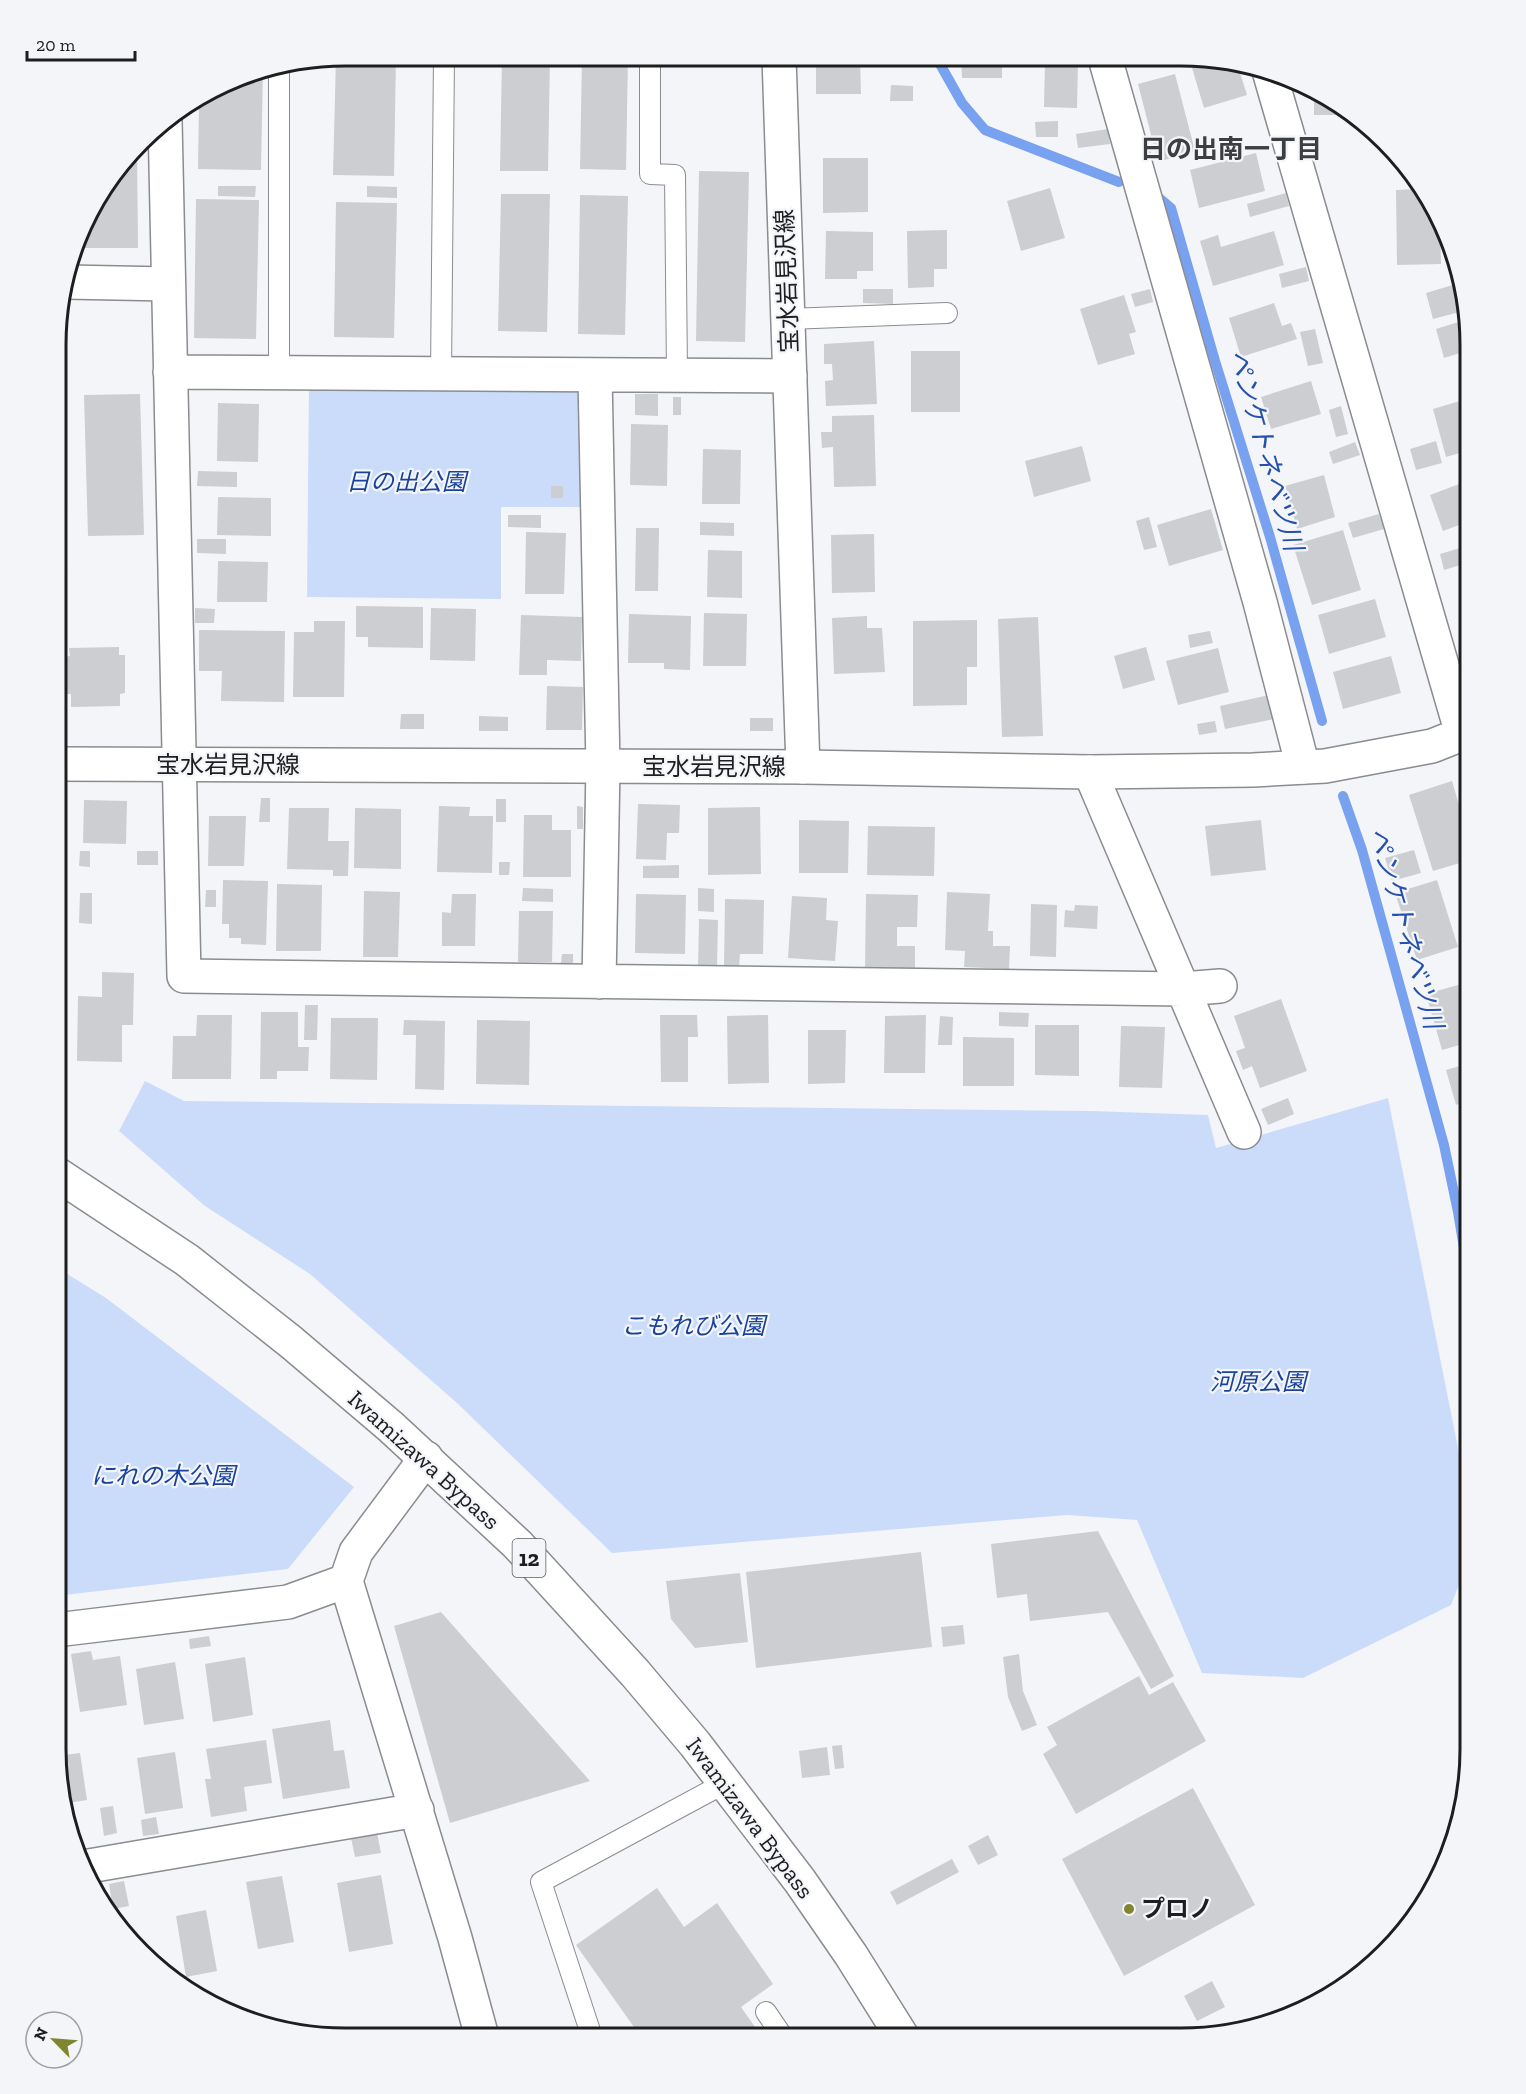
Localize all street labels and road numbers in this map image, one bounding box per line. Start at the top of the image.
street label: 宝水岩見沢線 [769,209,804,353]
street label: 宝水岩見沢線 [156,750,300,779]
street label: 宝水岩見沢線 [642,752,786,781]
street label: Iwamizawa Bypass [342,1384,506,1535]
road number: 12 [512,1539,546,1577]
street label: Iwamizawa Bypass [680,1731,820,1904]

